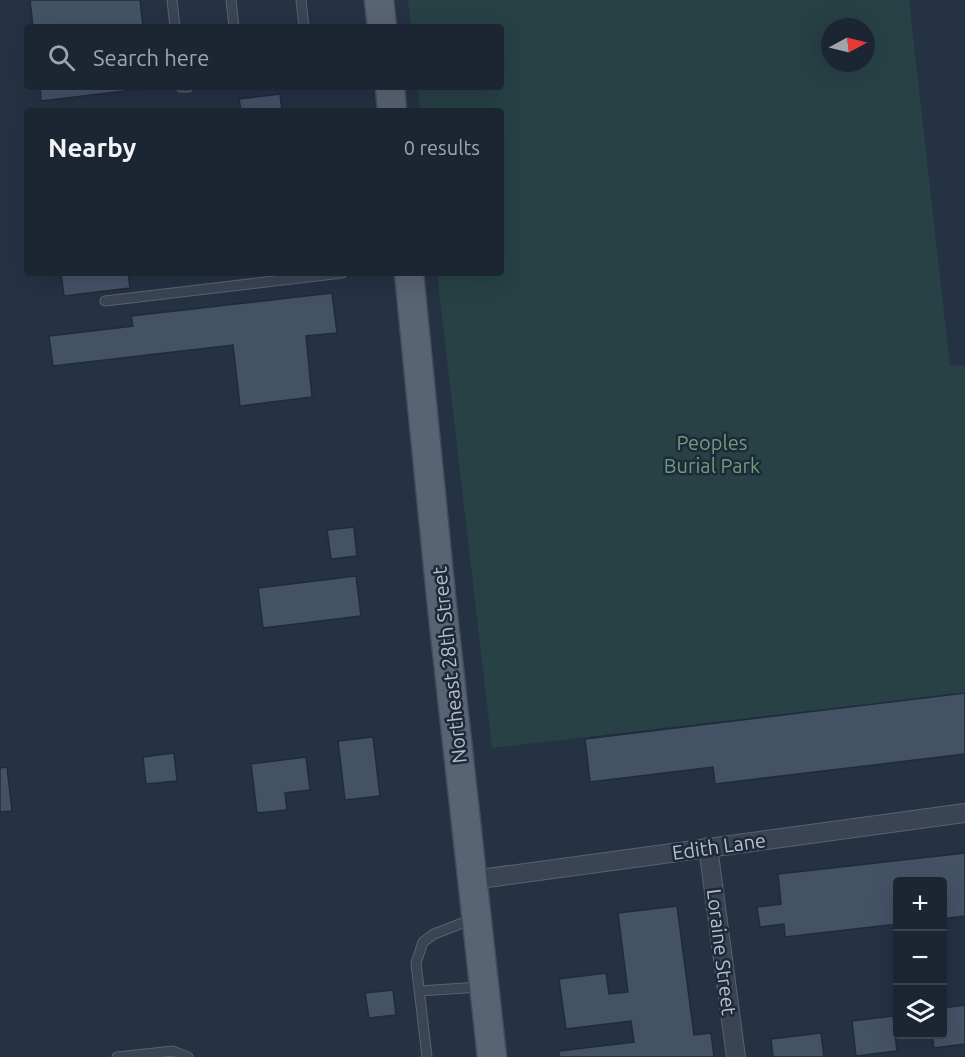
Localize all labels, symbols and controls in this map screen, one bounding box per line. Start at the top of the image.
north arrow [821,18,875,72]
search box [24,24,504,90]
icon: search [45,41,78,74]
text: Search here [93,45,209,70]
text: Nearby [48,133,136,162]
text: 0 results [404,136,480,159]
park label: Peoples Burial Park [664,431,760,477]
street label: Northeast 28th Street [427,565,471,764]
street label: Edith Lane [671,828,767,864]
map controls [893,877,947,1039]
button: + [893,877,947,931]
street label: Loraine Street [703,887,741,1017]
button: − [893,931,947,985]
button: layers [893,985,947,1039]

